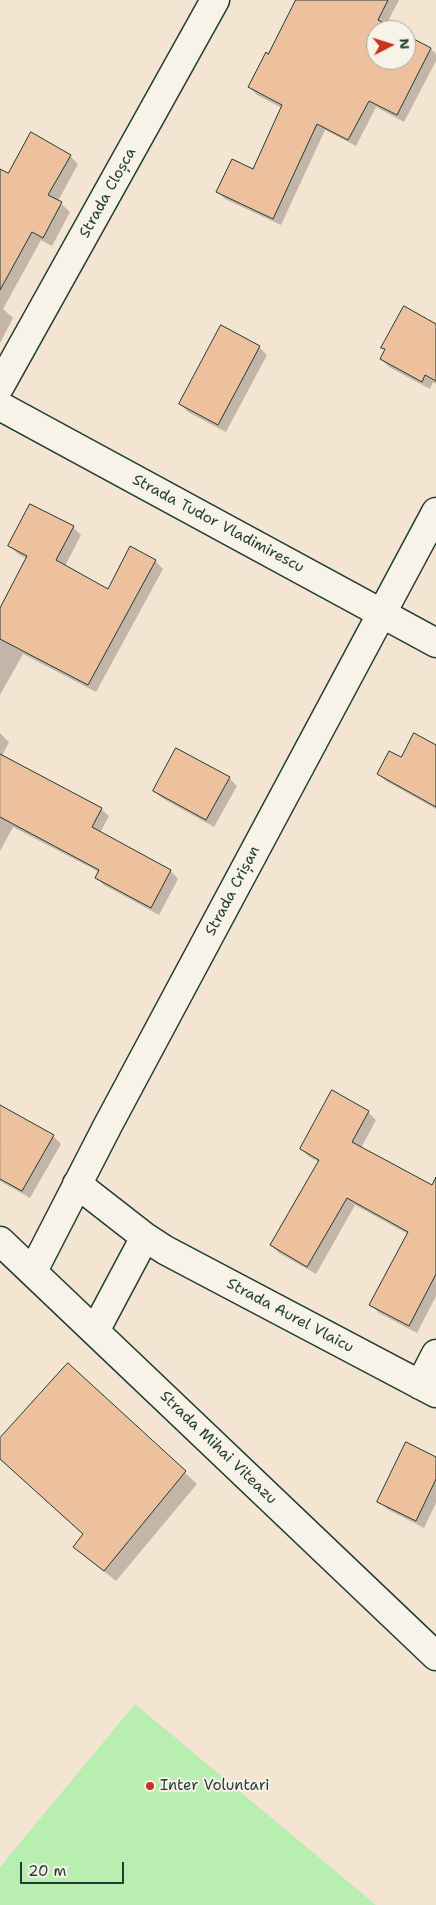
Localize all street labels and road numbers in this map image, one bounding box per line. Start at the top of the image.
street label: Strada Cloșca [76,145,140,241]
street label: Strada Tudor Vladimirescu [129,471,307,577]
street label: Strada Crișan [202,843,264,939]
street label: Strada Aurel Vlaicu [223,1275,357,1357]
street label: Strada Mihai Viteazu [156,1388,280,1508]

